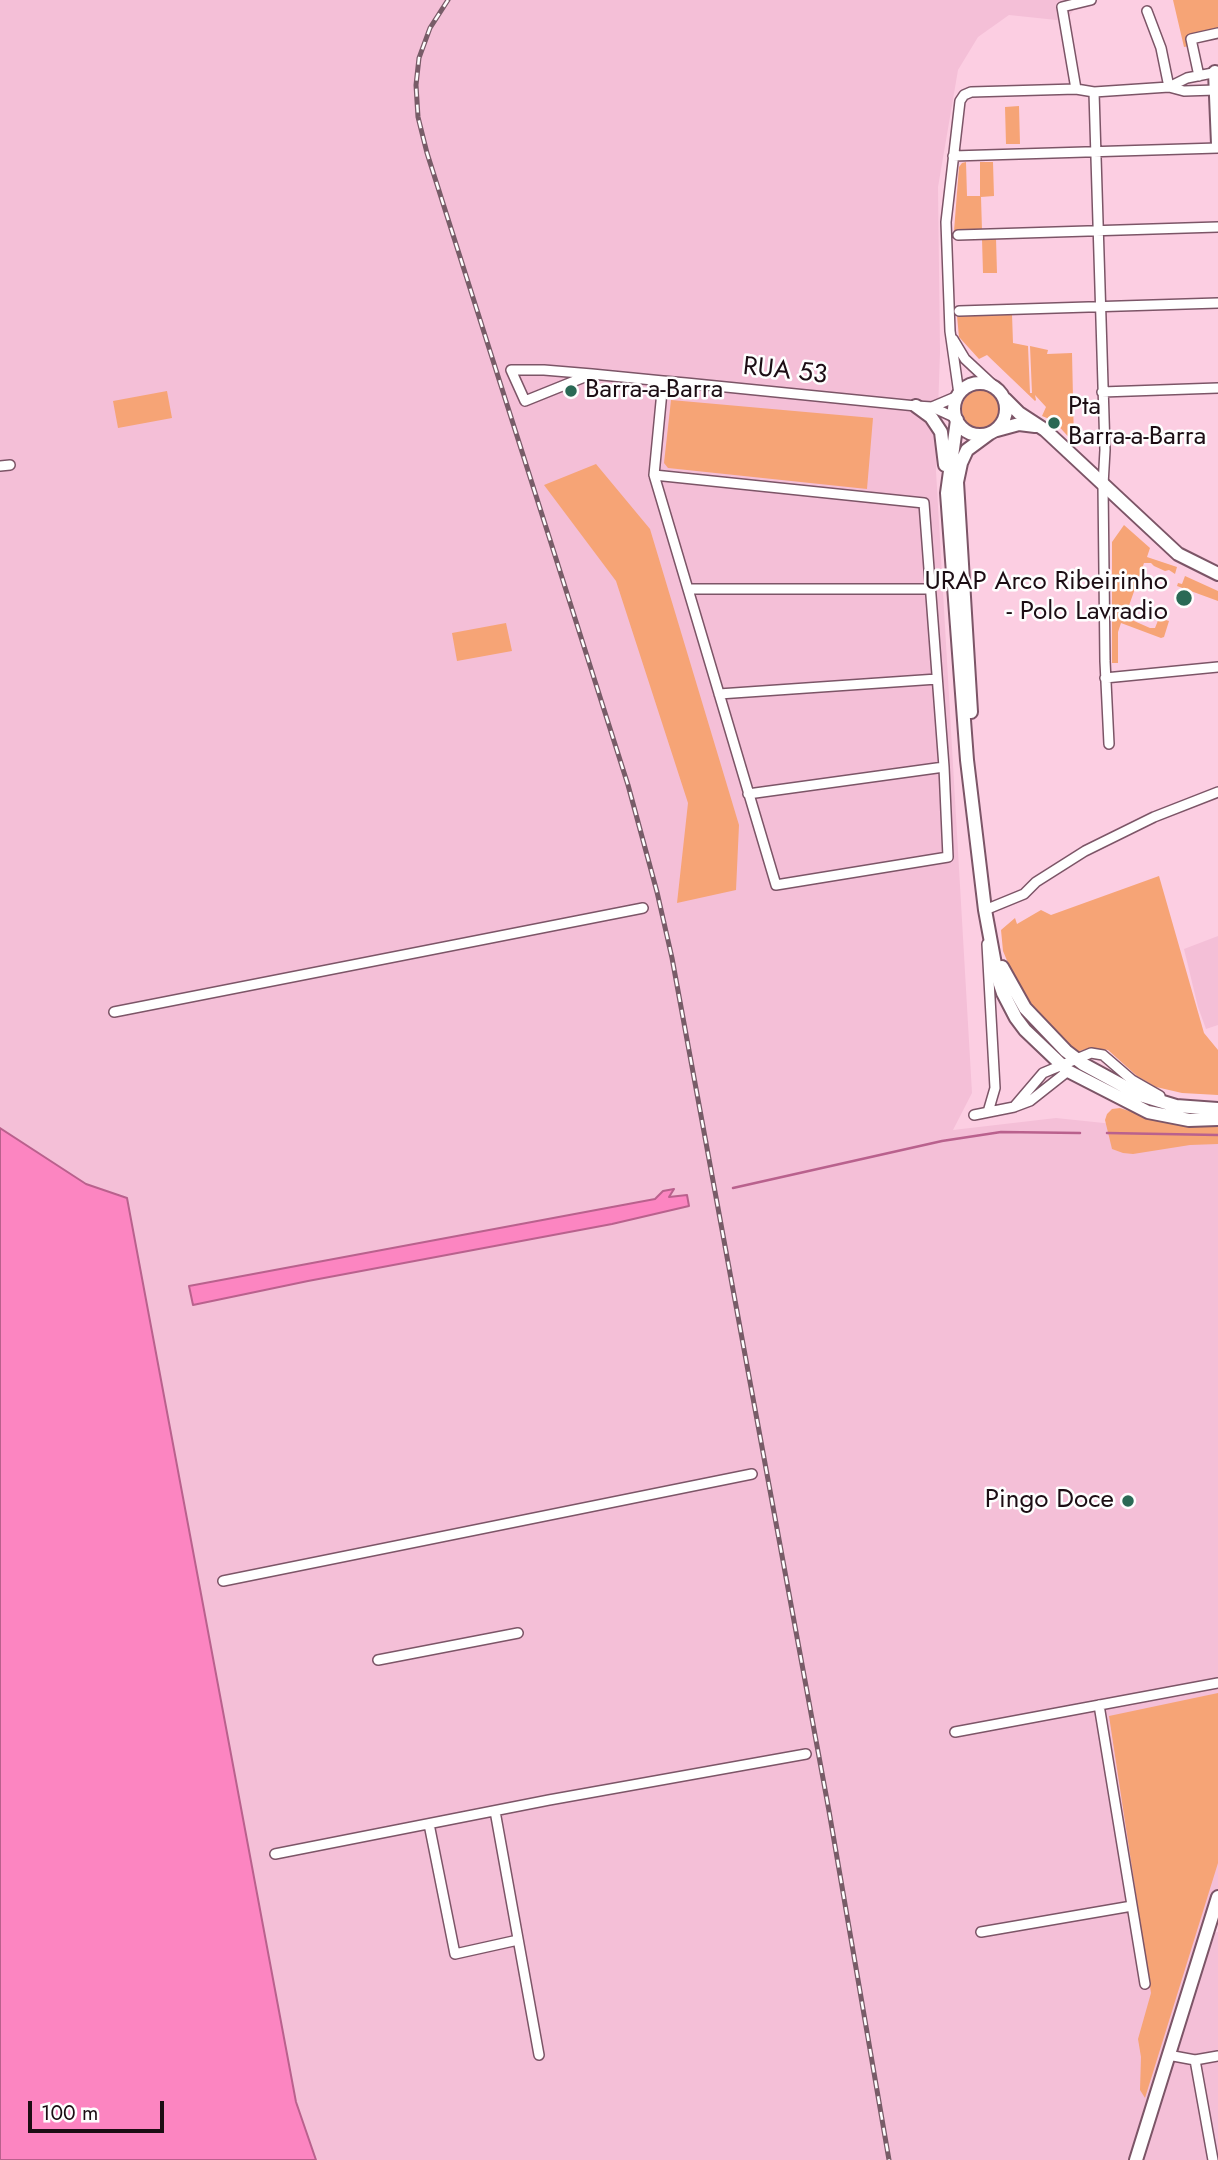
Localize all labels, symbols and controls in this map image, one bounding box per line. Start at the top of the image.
street label: RUA 53 [741,352,829,392]
place label: Barra-a-Barra [585,375,723,407]
marker: Barra-a-Barra [563,383,579,399]
place label: Pta Barra-a-Barra [1068,392,1206,453]
marker: Pta Barra-a-Barra [1046,415,1062,431]
place label: URAP Arco Ribeirinho - Polo Lavradio [924,567,1168,628]
marker: URAP Arco Ribeirinho - Polo Lavradio [1174,588,1194,608]
place label: Pingo Doce [985,1485,1114,1517]
marker: Pingo Doce [1120,1493,1136,1509]
scale bar [32,2086,168,2130]
text: 100 m [41,2098,98,2128]

